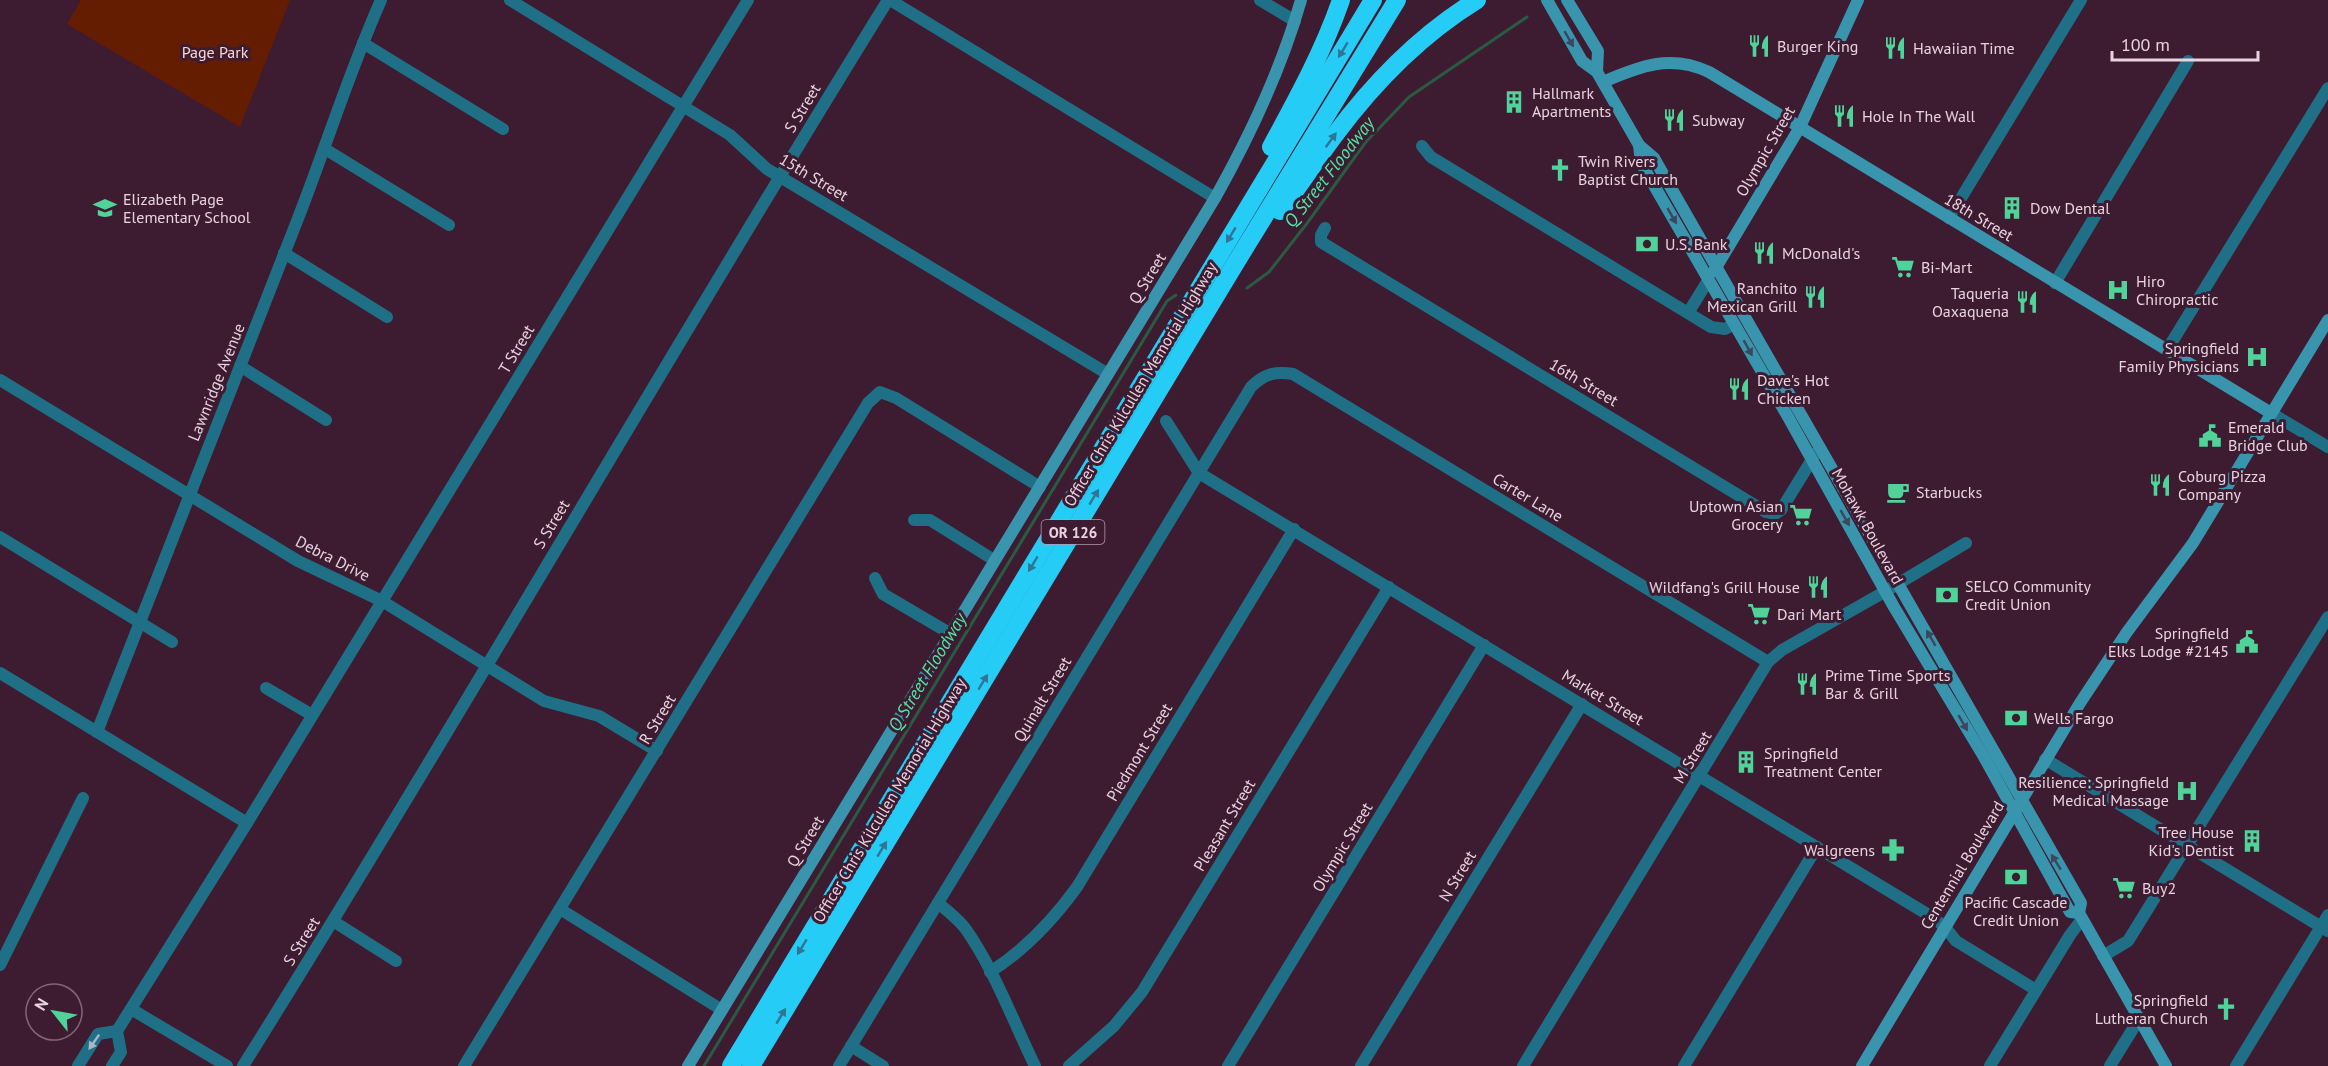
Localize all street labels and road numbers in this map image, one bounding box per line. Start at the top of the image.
street label: S Street [780,79,825,136]
street label: Olympic Street [1731,102,1799,200]
street label: 15th Street [776,149,853,206]
street label: 18th Street [1941,189,2018,246]
street label: Q Street [1124,248,1170,307]
street label: Officer Chris Kilcullen Memorial Highway [1059,258,1221,510]
street label: Lawnridge Avenue [183,320,249,444]
street label: T Street [494,320,539,377]
street label: 16th Street [1546,354,1623,411]
street label: Mohawk Boulevard [1828,464,1908,588]
street label: Carter Lane [1489,468,1567,526]
street label: S Street [529,495,574,552]
road number: OR 126 [1042,520,1104,544]
street label: Debra Drive [292,531,374,585]
street label: Quinalt Street [1009,652,1076,745]
street label: Market Street [1558,665,1648,730]
street label: Officer Chris Kilcullen Memorial Highway [808,674,970,926]
street label: R Street [634,690,680,748]
street label: Piedmont Street [1102,699,1176,805]
street label: M Street [1669,727,1716,787]
street label: Pleasant Street [1189,775,1260,875]
street label: Centennial Boulevard [1916,797,2008,933]
street label: Olympic Street [1307,798,1377,895]
street label: Q Street [782,811,828,870]
street label: N Street [1434,846,1480,905]
street label: S Street [278,912,324,969]

